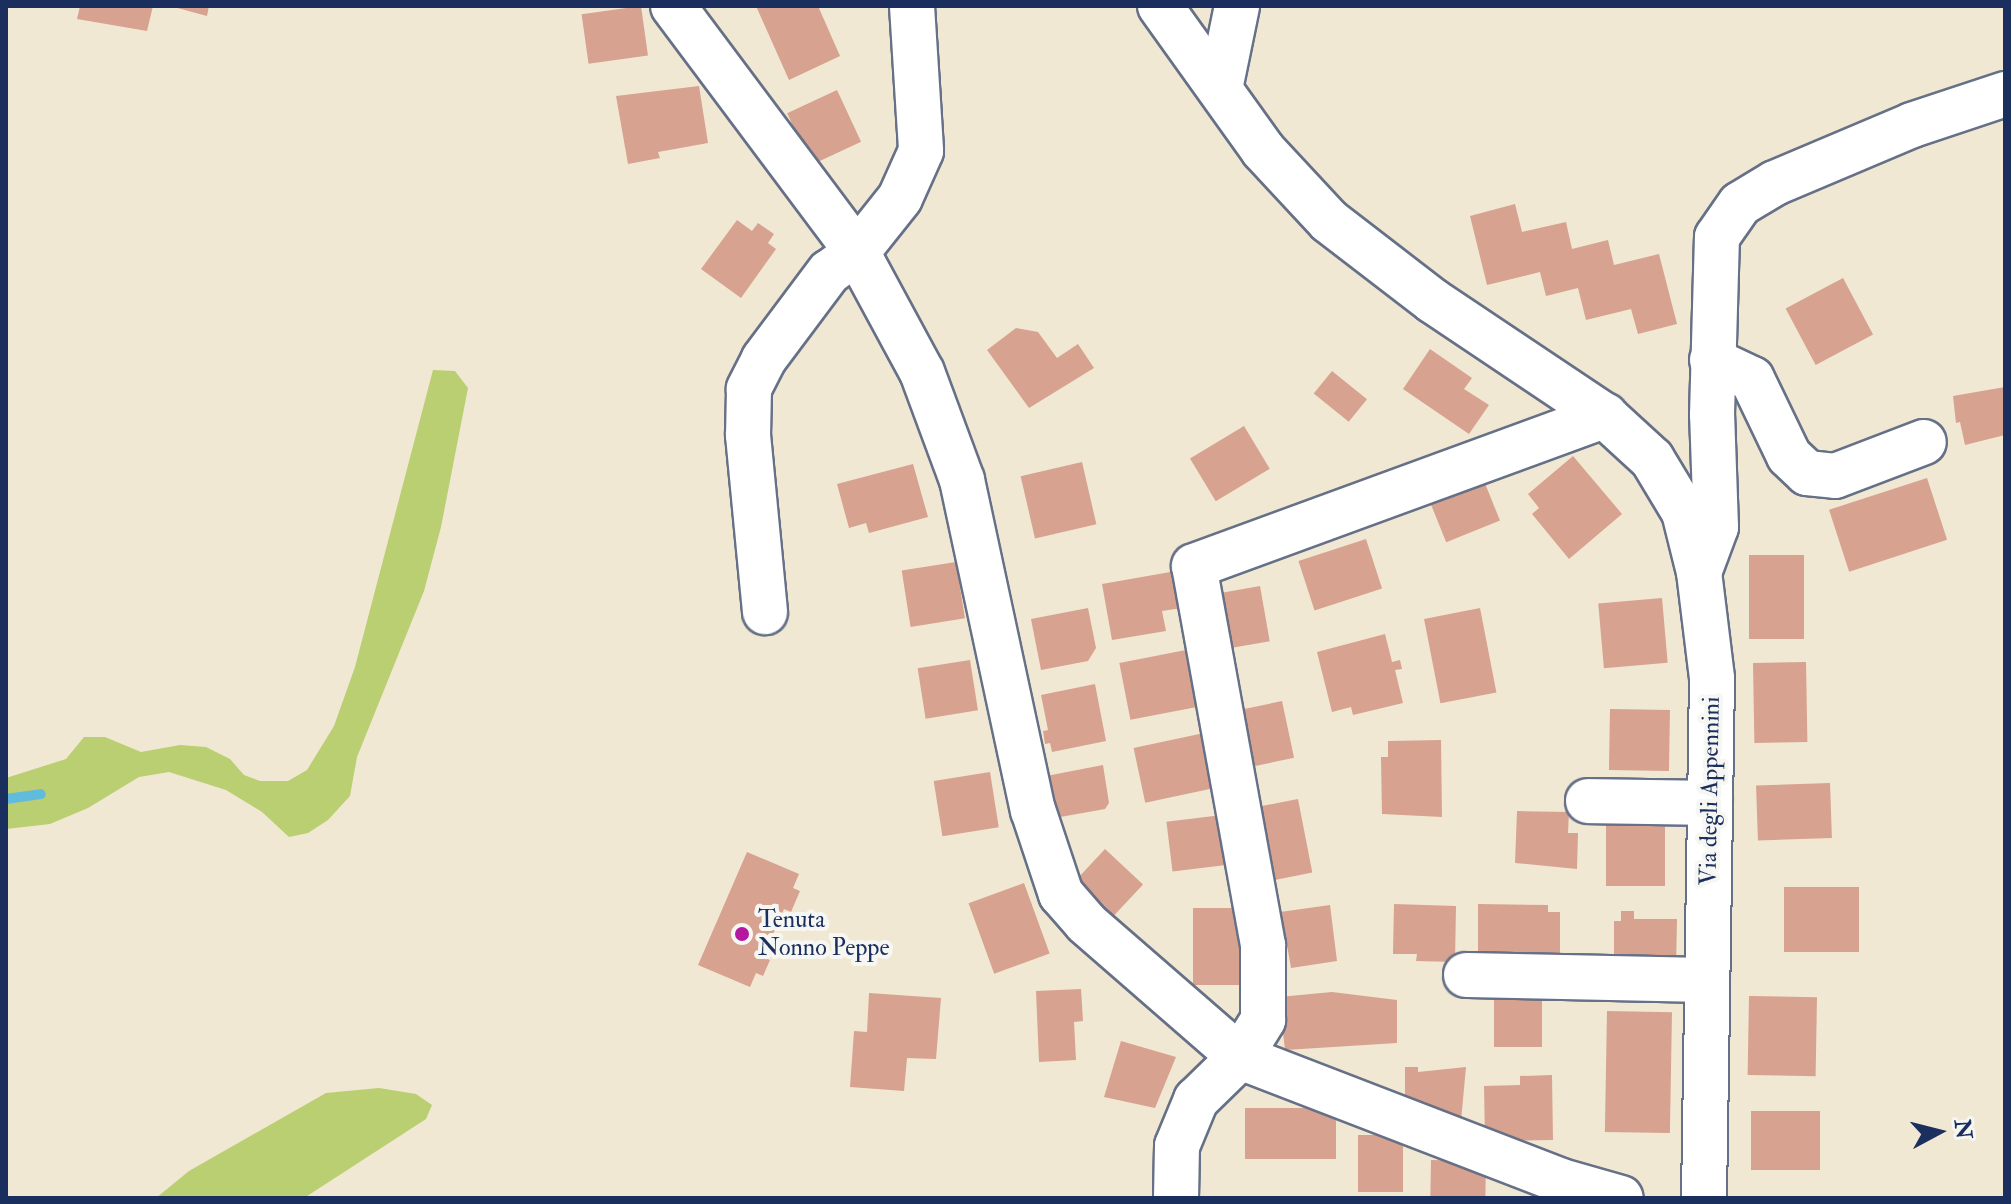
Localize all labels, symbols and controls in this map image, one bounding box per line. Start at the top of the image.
street label: Via degli Appennini [1694,696,1726,886]
place label: Tenuta Nonno Peppe [758,906,889,962]
marker: Tenuta Nonno Peppe [733,925,751,943]
north arrow [1899,1092,1979,1172]
text: N [1948,1118,1978,1141]

